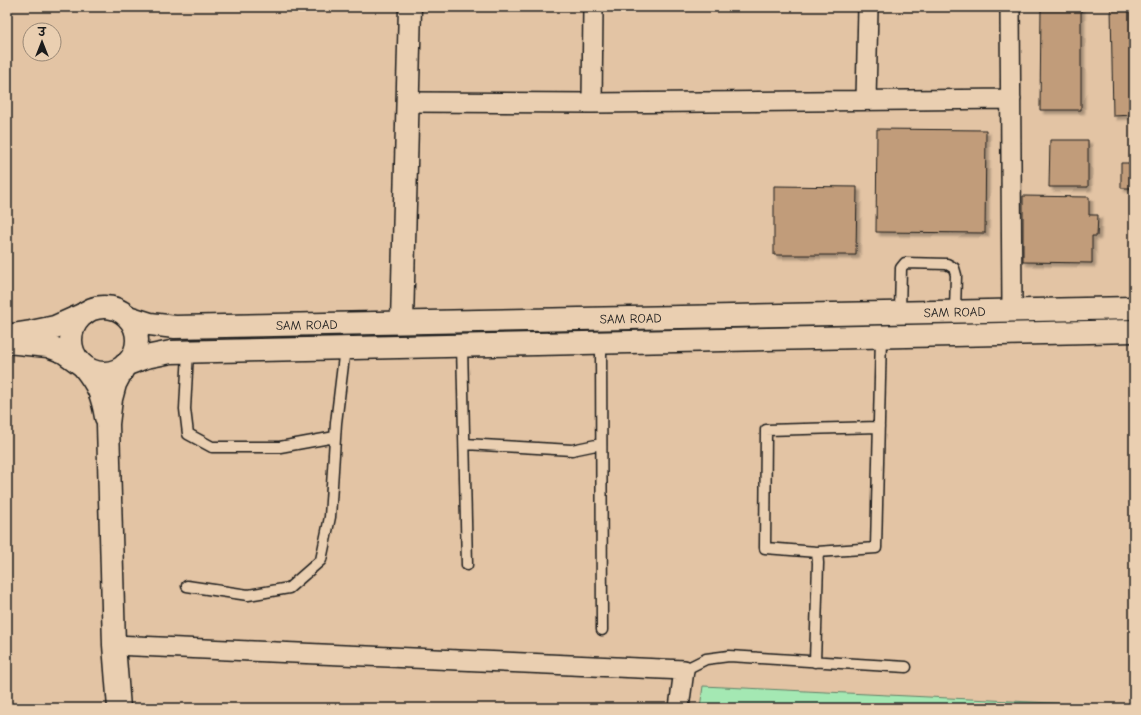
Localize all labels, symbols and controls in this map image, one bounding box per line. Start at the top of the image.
north arrow [22,22,62,62]
text: उ [37,26,47,39]
street label: SAM ROAD [924,304,986,320]
street label: SAM ROAD [600,310,662,327]
street label: SAM ROAD [276,317,338,333]

